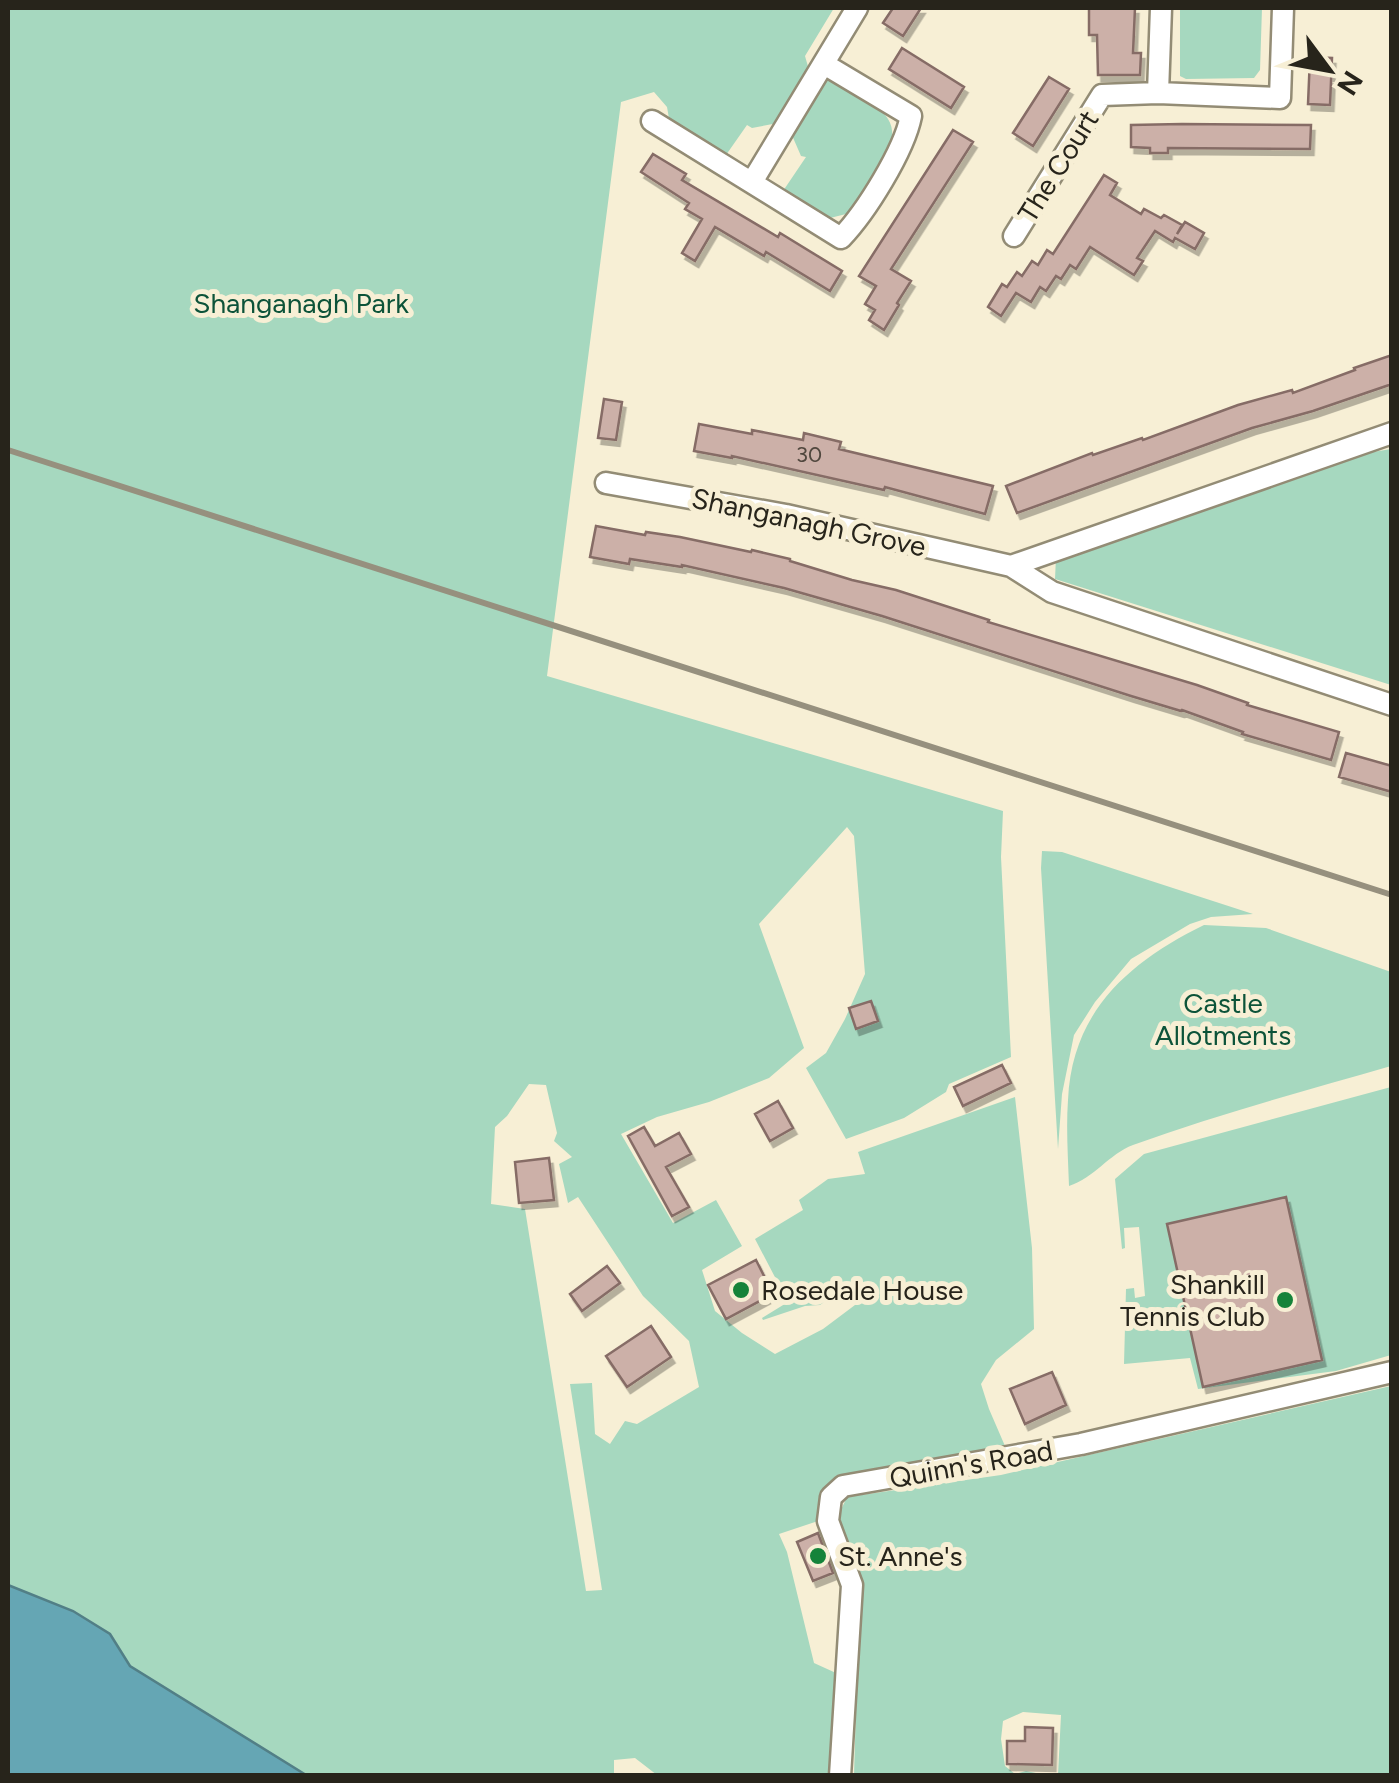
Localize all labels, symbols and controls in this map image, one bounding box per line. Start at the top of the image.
north arrow [1279,20,1379,120]
text: N [1330,65,1370,101]
street label: The Court [1010,104,1106,228]
park label: Shanganagh Park [193,286,409,320]
house number: 30 [796,441,822,468]
street label: Shanganagh Grove [689,481,929,563]
park label: Castle Allotments [1155,986,1291,1052]
place label: Shankill Tennis Club [1120,1267,1265,1333]
place label: Rosedale House [761,1273,963,1307]
marker: Rosedale House [730,1279,752,1301]
marker: Shankill Tennis Club [1274,1289,1296,1311]
street label: Quinn's Road [887,1433,1055,1495]
place label: St. Anne's [838,1539,963,1573]
marker: St. Anne's [807,1545,829,1567]

